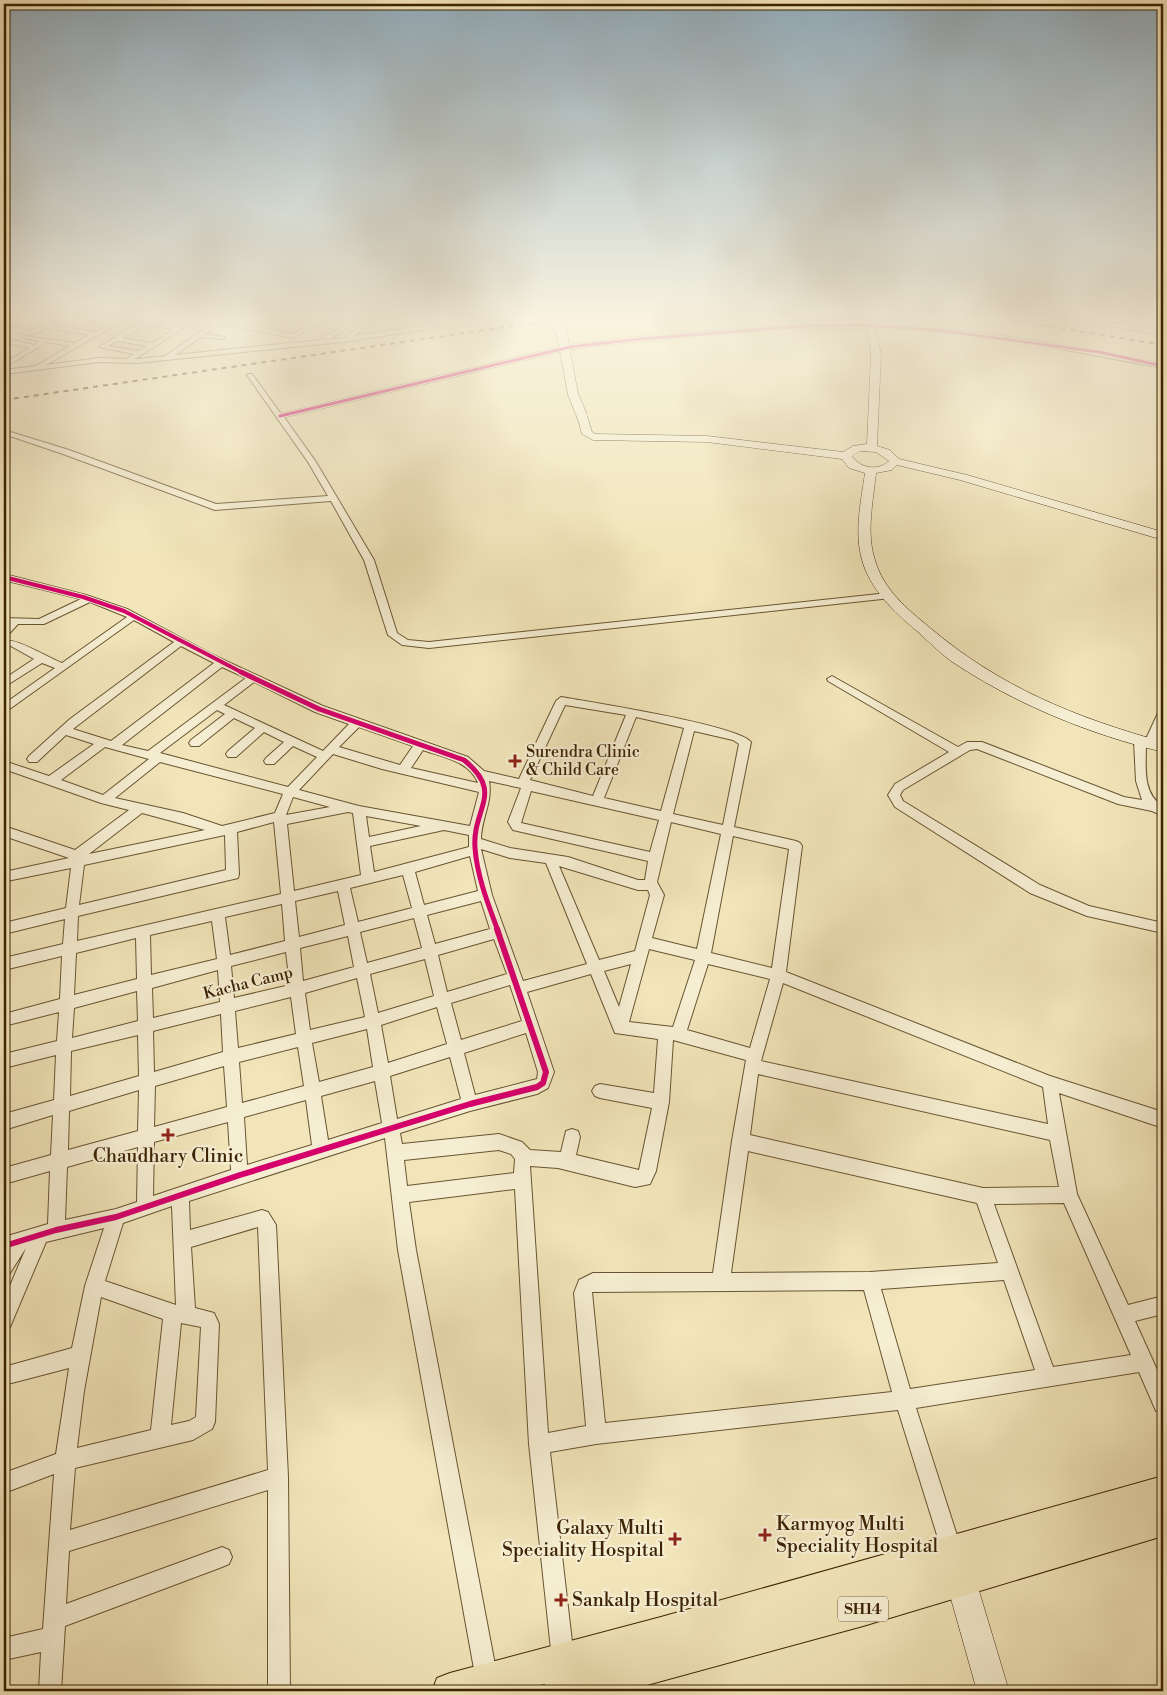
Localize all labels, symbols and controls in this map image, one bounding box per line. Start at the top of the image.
place label: Surendra Clinic & Child Care [526,742,640,780]
marker: Surendra Clinic & Child Care [508,754,522,768]
street label: Kacha Camp [201,962,295,1004]
marker: Chaudhary Clinic [161,1128,175,1142]
place label: Chaudhary Clinic [93,1144,243,1168]
place label: Karmyog Multi Speciality Hospital [776,1512,938,1558]
place label: Galaxy Multi Speciality Hospital [502,1516,664,1562]
marker: Karmyog Multi Speciality Hospital [758,1528,772,1542]
marker: Galaxy Multi Speciality Hospital [668,1532,682,1546]
place label: Sankalp Hospital [572,1588,718,1612]
marker: Sankalp Hospital [554,1593,568,1607]
road number: SH14 [838,1596,888,1622]

